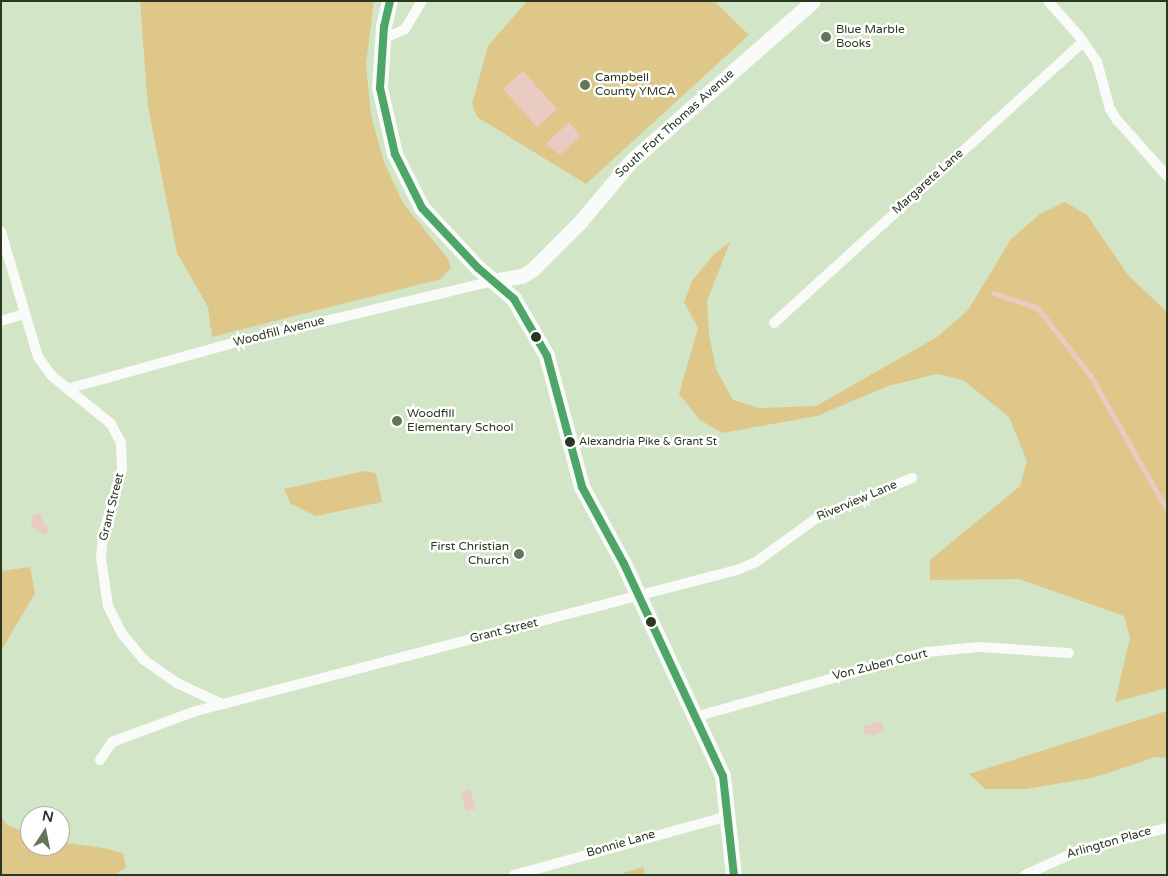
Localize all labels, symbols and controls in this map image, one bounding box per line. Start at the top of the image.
place label: Blue Marble Books [836,23,905,51]
marker: Blue Marble Books [820,31,832,43]
street label: South Fort Thomas Avenue [613,67,737,181]
place label: Campbell County YMCA [595,71,676,99]
marker: Campbell County YMCA [579,79,591,91]
street label: Margarete Lane [890,146,966,218]
street label: Woodfill Avenue [232,314,326,350]
unlabelled marker [531,332,541,342]
place label: Woodfill Elementary School [407,407,514,435]
marker: Woodfill Elementary School [391,415,403,427]
place label: Alexandria Pike & Grant St [579,435,717,449]
marker: Alexandria Pike & Grant St [565,437,575,447]
street label: Grant Street [97,471,127,543]
street label: Riverview Lane [815,478,899,524]
place label: First Christian Church [430,540,509,568]
marker: First Christian Church [513,548,525,560]
street label: Grant Street [468,616,540,646]
unlabelled marker [646,617,656,627]
street label: Von Zuben Court [831,646,929,684]
north arrow [20,806,70,856]
text: N [41,807,55,826]
street label: Arlington Place [1065,824,1153,862]
street label: Bonnie Lane [585,827,657,861]

